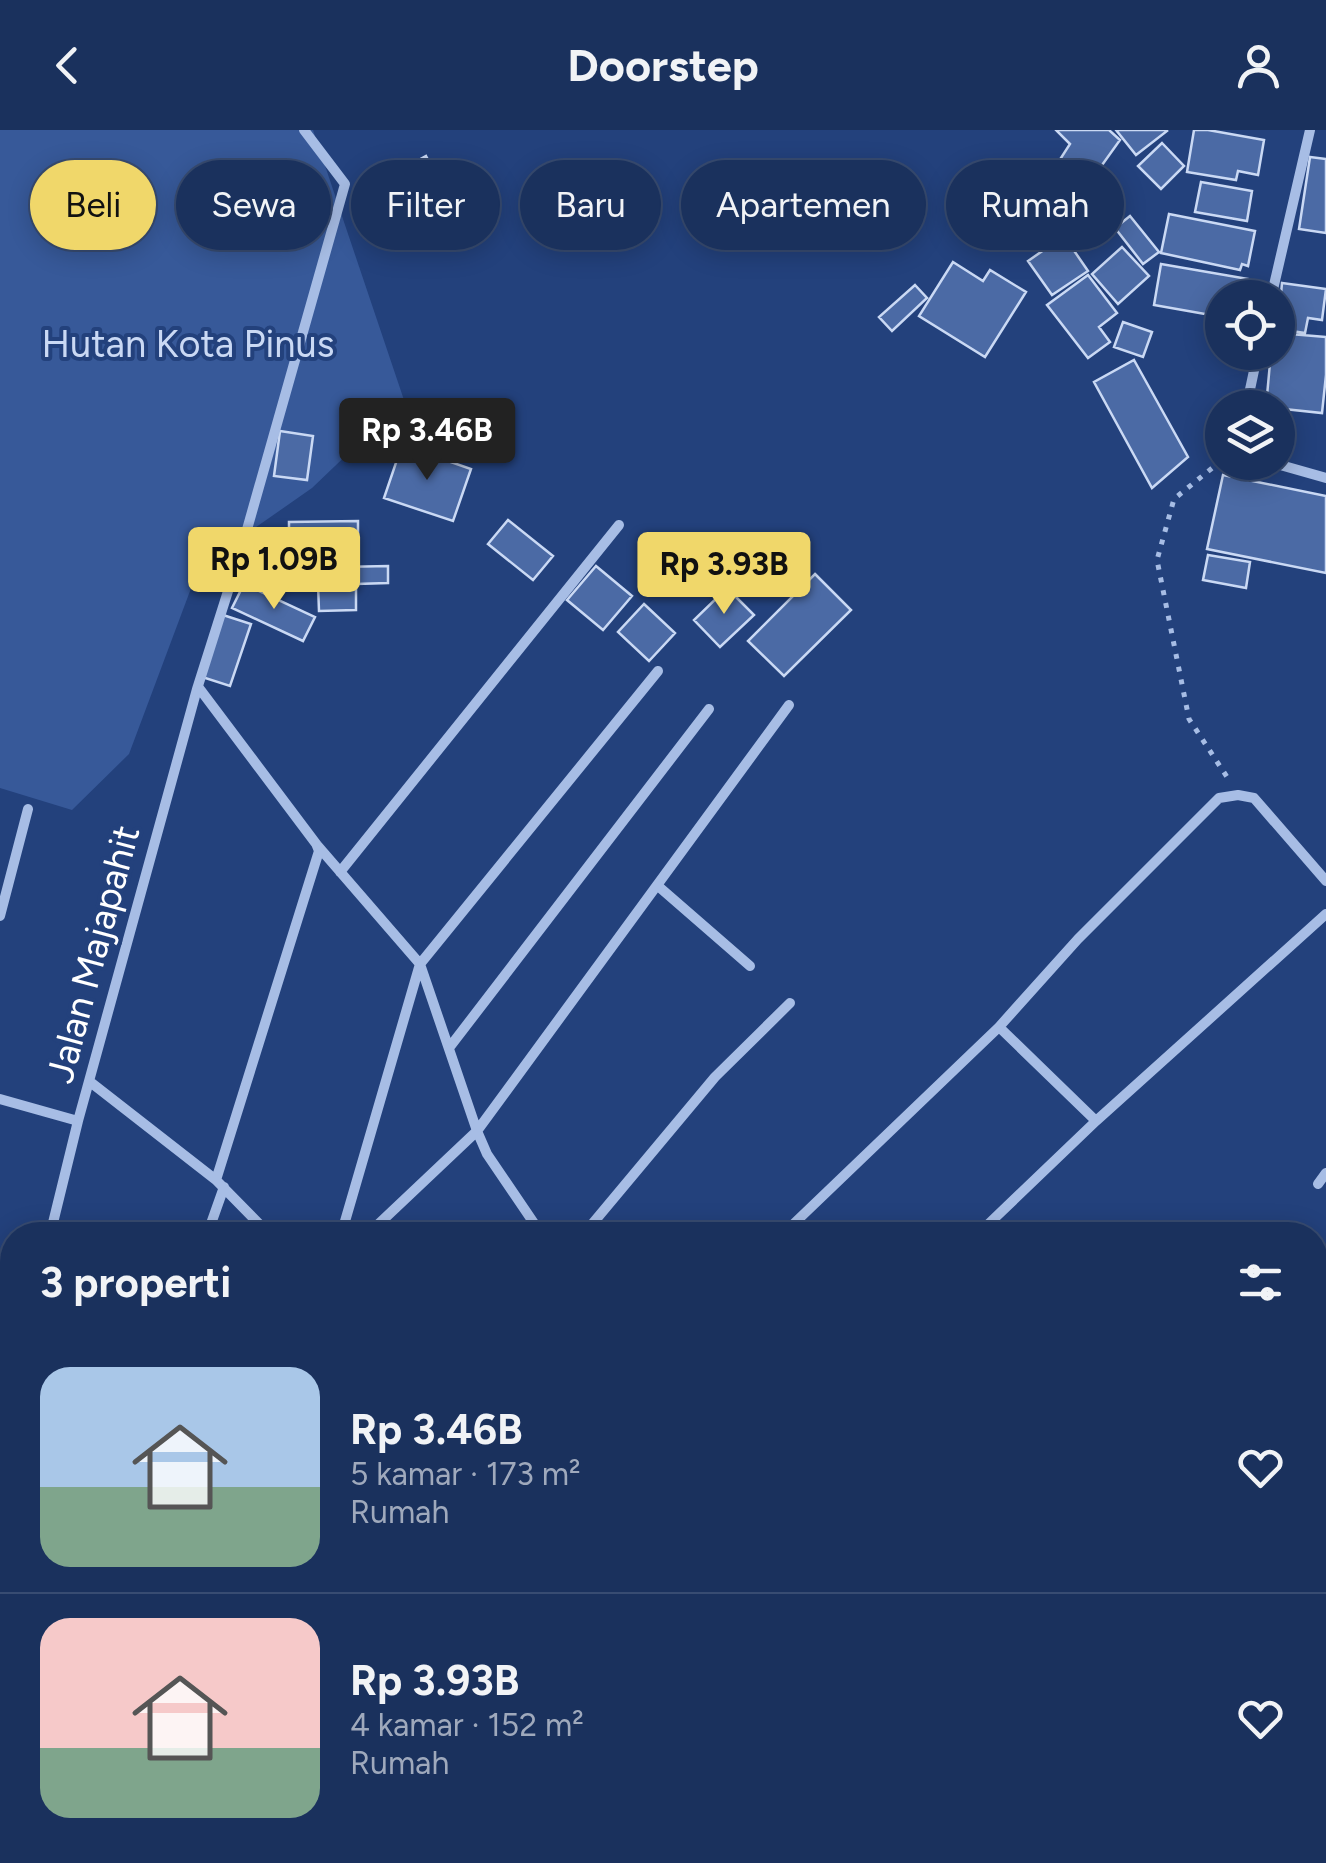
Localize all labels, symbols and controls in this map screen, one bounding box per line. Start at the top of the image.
icon: back [40,38,95,93]
text: Doorstep [567,38,759,92]
icon: person [1231,38,1286,93]
chip: Beli [30,160,156,250]
chip: Sewa [176,160,331,250]
chip: Filter [351,160,500,250]
chip: Baru [520,160,661,250]
chip: Apartemen [681,160,926,250]
chip: Rumah [946,160,1124,250]
map controls [1205,280,1295,480]
button: locate [1205,280,1295,370]
park label: Hutan Kota Pinus [42,321,334,367]
button: layers [1205,390,1295,480]
pin: Rp 3.46B [324,398,530,483]
text: Rp 3.46B [361,411,493,449]
pin: Rp 1.09B [171,527,377,612]
pin: Rp 3.93B [621,532,827,617]
text: Rp 1.09B [210,540,338,578]
text: Rp 3.93B [659,545,789,583]
street label: Jalan Majapahit [37,820,149,1088]
icon: filters [1233,1255,1288,1310]
text: 3 properti [40,1257,231,1308]
text: Rp 3.46B [350,1404,523,1455]
icon: home [120,1407,240,1527]
icon: heart [1233,1440,1288,1495]
text: 5 kamar · 173 m² [350,1455,581,1493]
text: Rumah [350,1493,449,1531]
text: Rp 3.93B [350,1655,520,1706]
icon: home [120,1658,240,1778]
icon: heart [1233,1691,1288,1746]
text: 4 kamar · 152 m² [350,1706,584,1744]
text: Rumah [350,1744,449,1782]

